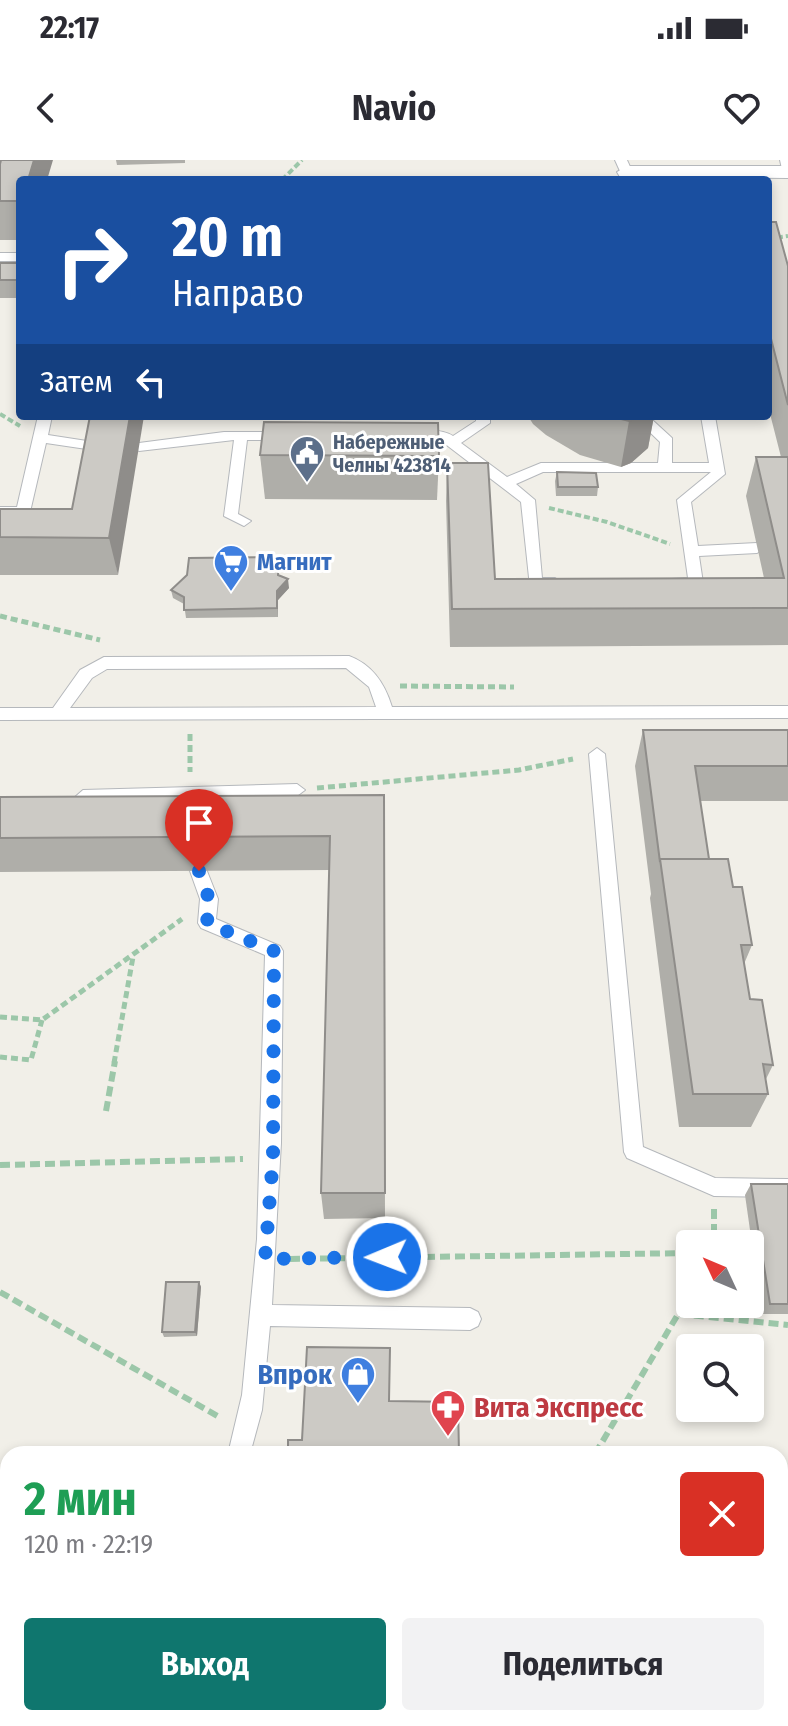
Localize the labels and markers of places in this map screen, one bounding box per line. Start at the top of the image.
place label: Набережные Челны 423814 [333,430,451,477]
public building icon: Набережные Челны 423814 [288,434,326,484]
supermarket icon: Магнит [212,543,250,593]
place label: Магнит [257,548,332,576]
pin [165,789,233,871]
shop icon: Впрок [339,1355,377,1405]
place label: Впрок [257,1358,333,1391]
pharmacy icon: Вита Экспресс [429,1388,467,1438]
place label: Вита Экспресс [474,1391,644,1424]

